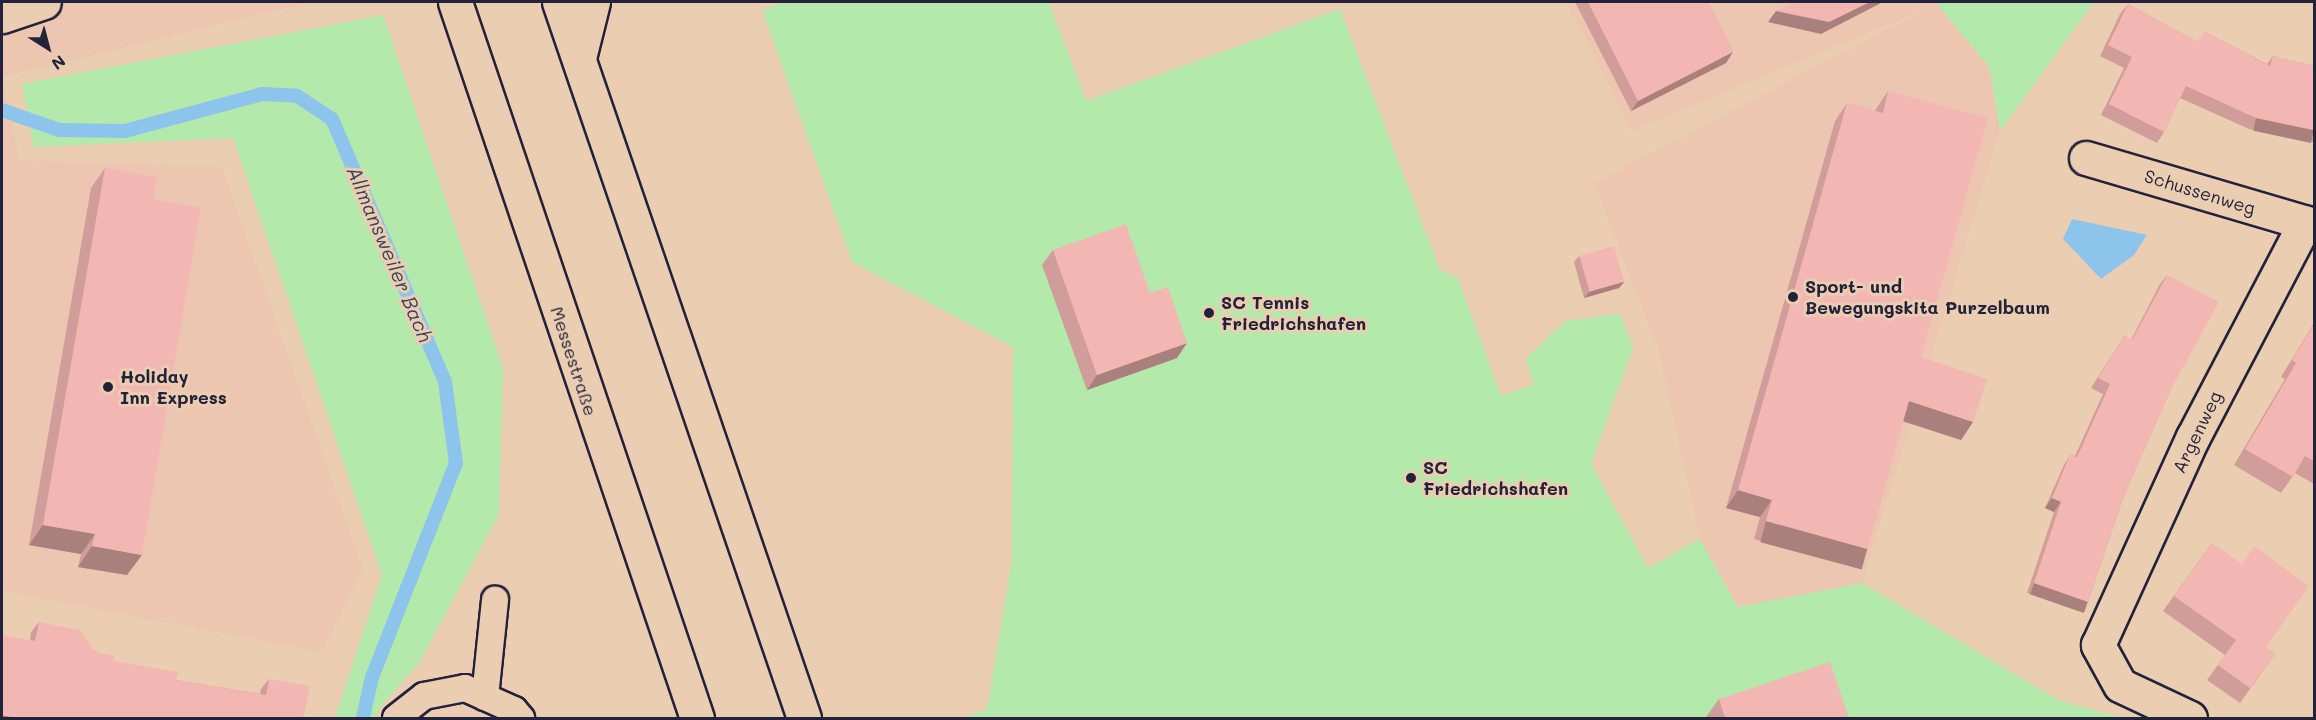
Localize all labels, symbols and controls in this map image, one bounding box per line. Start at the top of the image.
north arrow [18,18,78,78]
text: N [48,51,70,75]
water label: Allmansweiler Bach [342,162,438,346]
street label: Schussenweg [2142,165,2258,219]
place label: Sport- und Bewegungskita Purzelbaum [1805,276,2050,318]
marker: Sport- und Bewegungskita Purzelbaum [1786,290,1800,304]
place label: SC Tennis Friedrichshafen [1221,292,1366,334]
street label: Messestraße [546,304,602,418]
marker: SC Tennis Friedrichshafen [1202,306,1216,320]
place label: Holiday Inn Express [120,366,227,409]
marker: Holiday Inn Express [101,380,115,394]
street label: Argenweg [2168,387,2226,477]
place label: SC Friedrichshafen [1423,457,1568,500]
marker: SC Friedrichshafen [1404,471,1418,485]

